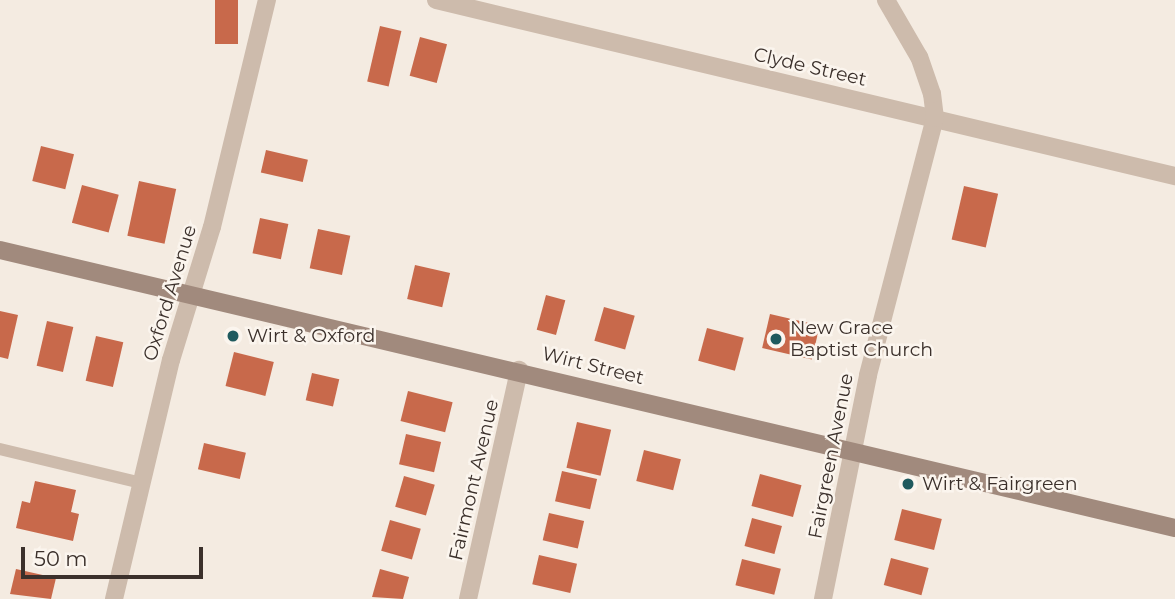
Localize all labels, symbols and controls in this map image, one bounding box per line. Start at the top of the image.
street label: Clyde Street [751,43,869,91]
street label: Oxford Avenue [138,222,202,364]
place label: New Grace Baptist Church [790,317,933,361]
place label: Wirt & Oxford [247,325,375,347]
marker: Wirt & Oxford [225,328,241,344]
marker: New Grace Baptist Church [768,331,784,347]
street label: Wirt Street [540,342,646,390]
street label: Fairgreen Avenue [804,371,858,541]
street label: Fairmont Avenue [444,397,504,563]
place label: Wirt & Fairgreen [922,473,1078,495]
marker: Wirt & Fairgreen [900,476,916,492]
scale bar [24,532,206,576]
text: 50 m [34,546,88,571]

